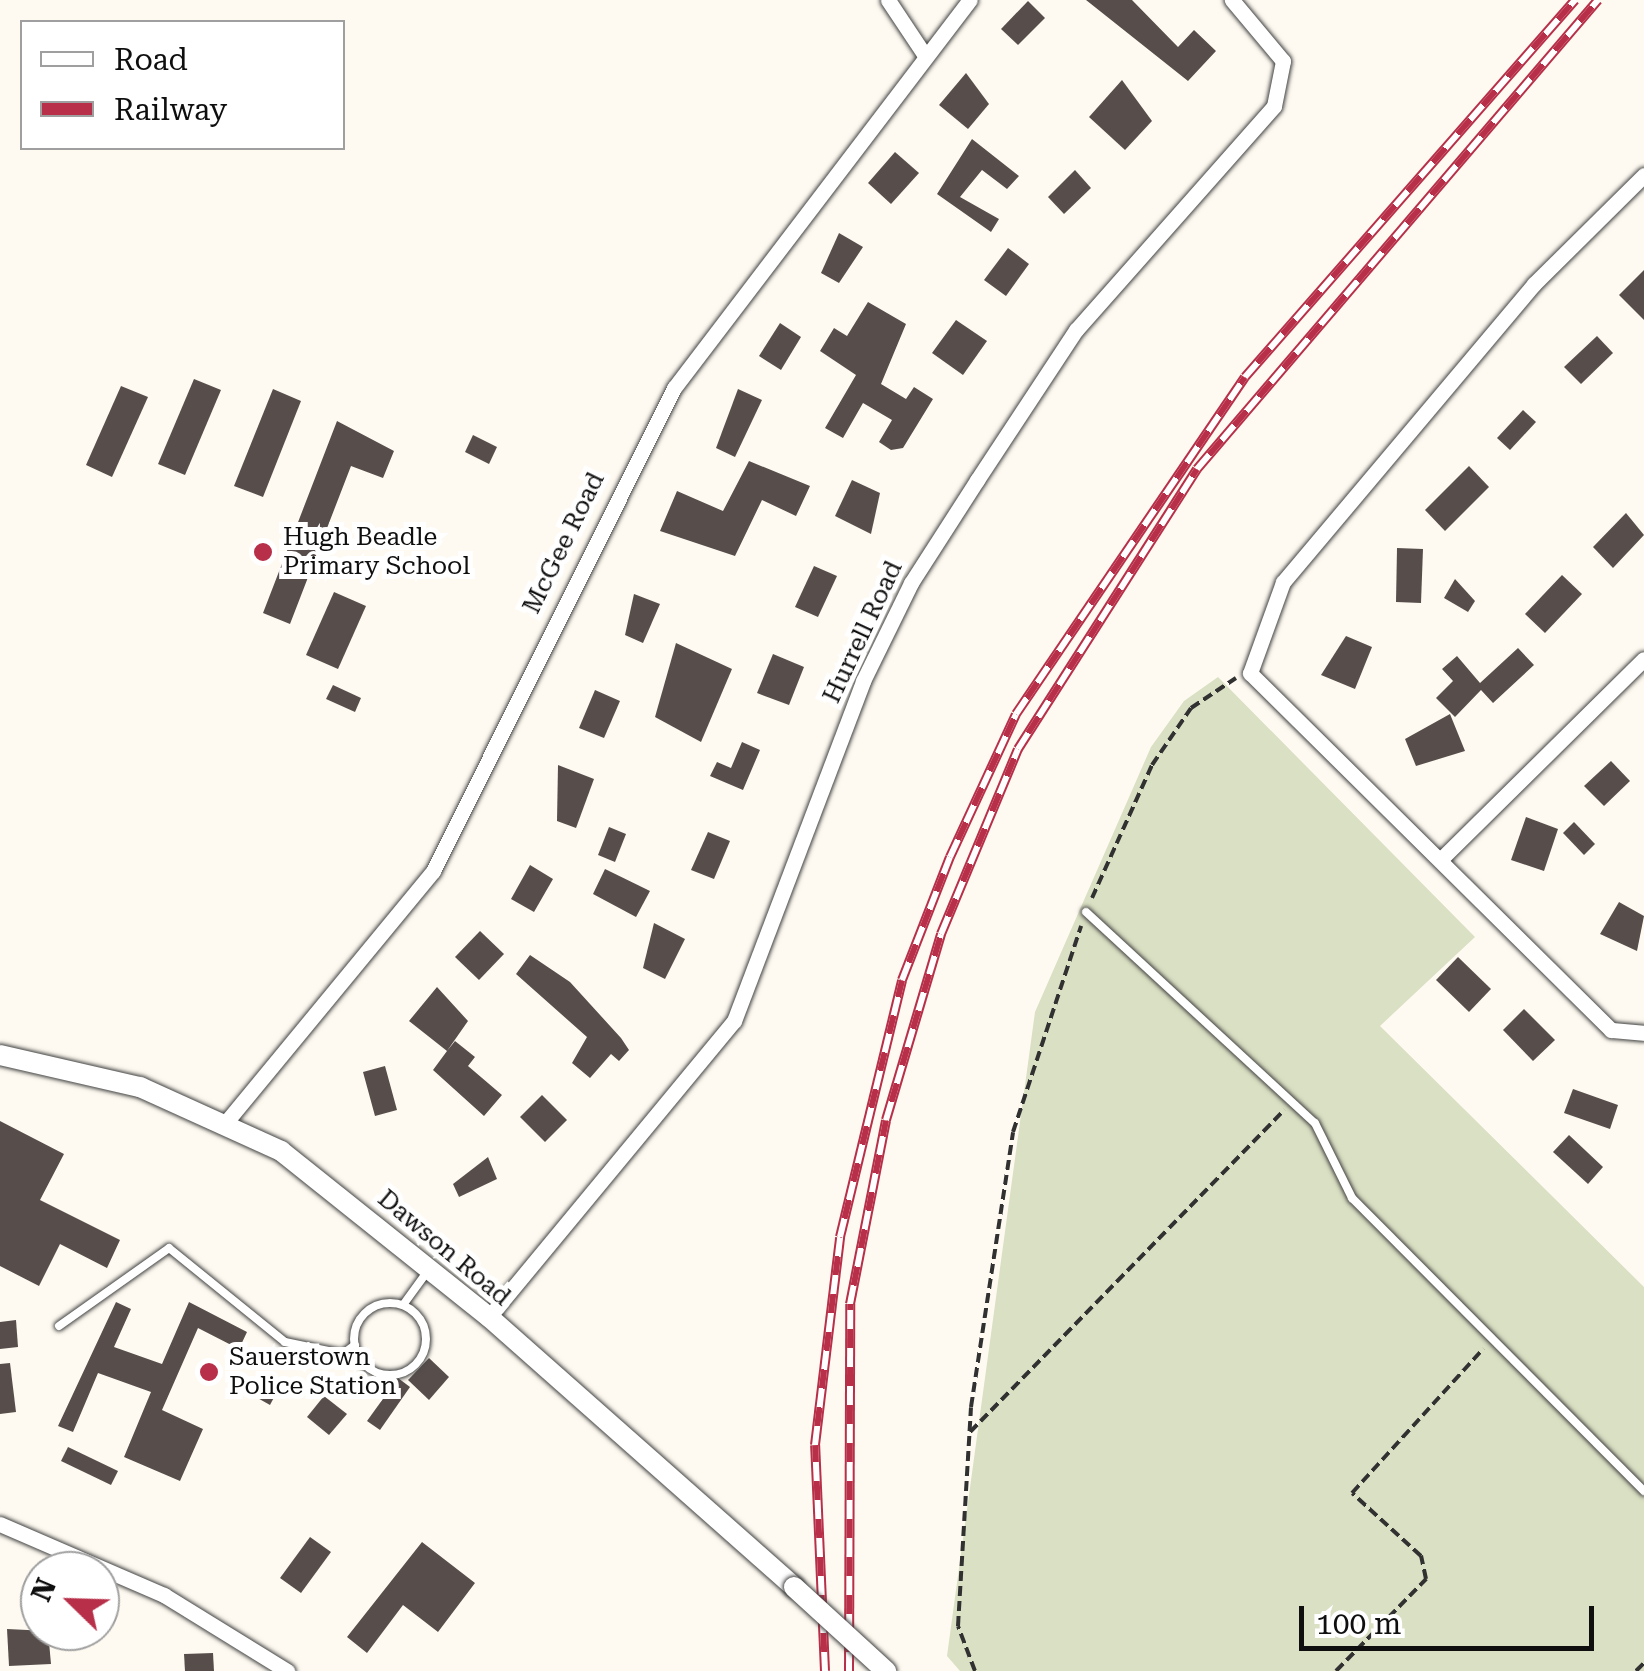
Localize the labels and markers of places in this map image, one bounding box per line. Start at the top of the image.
place label: Hugh Beadle Primary School [283,523,470,582]
marker: Hugh Beadle Primary School [252,541,274,563]
place label: Sauerstown Police Station [229,1343,396,1402]
marker: Sauerstown Police Station [198,1361,220,1383]

